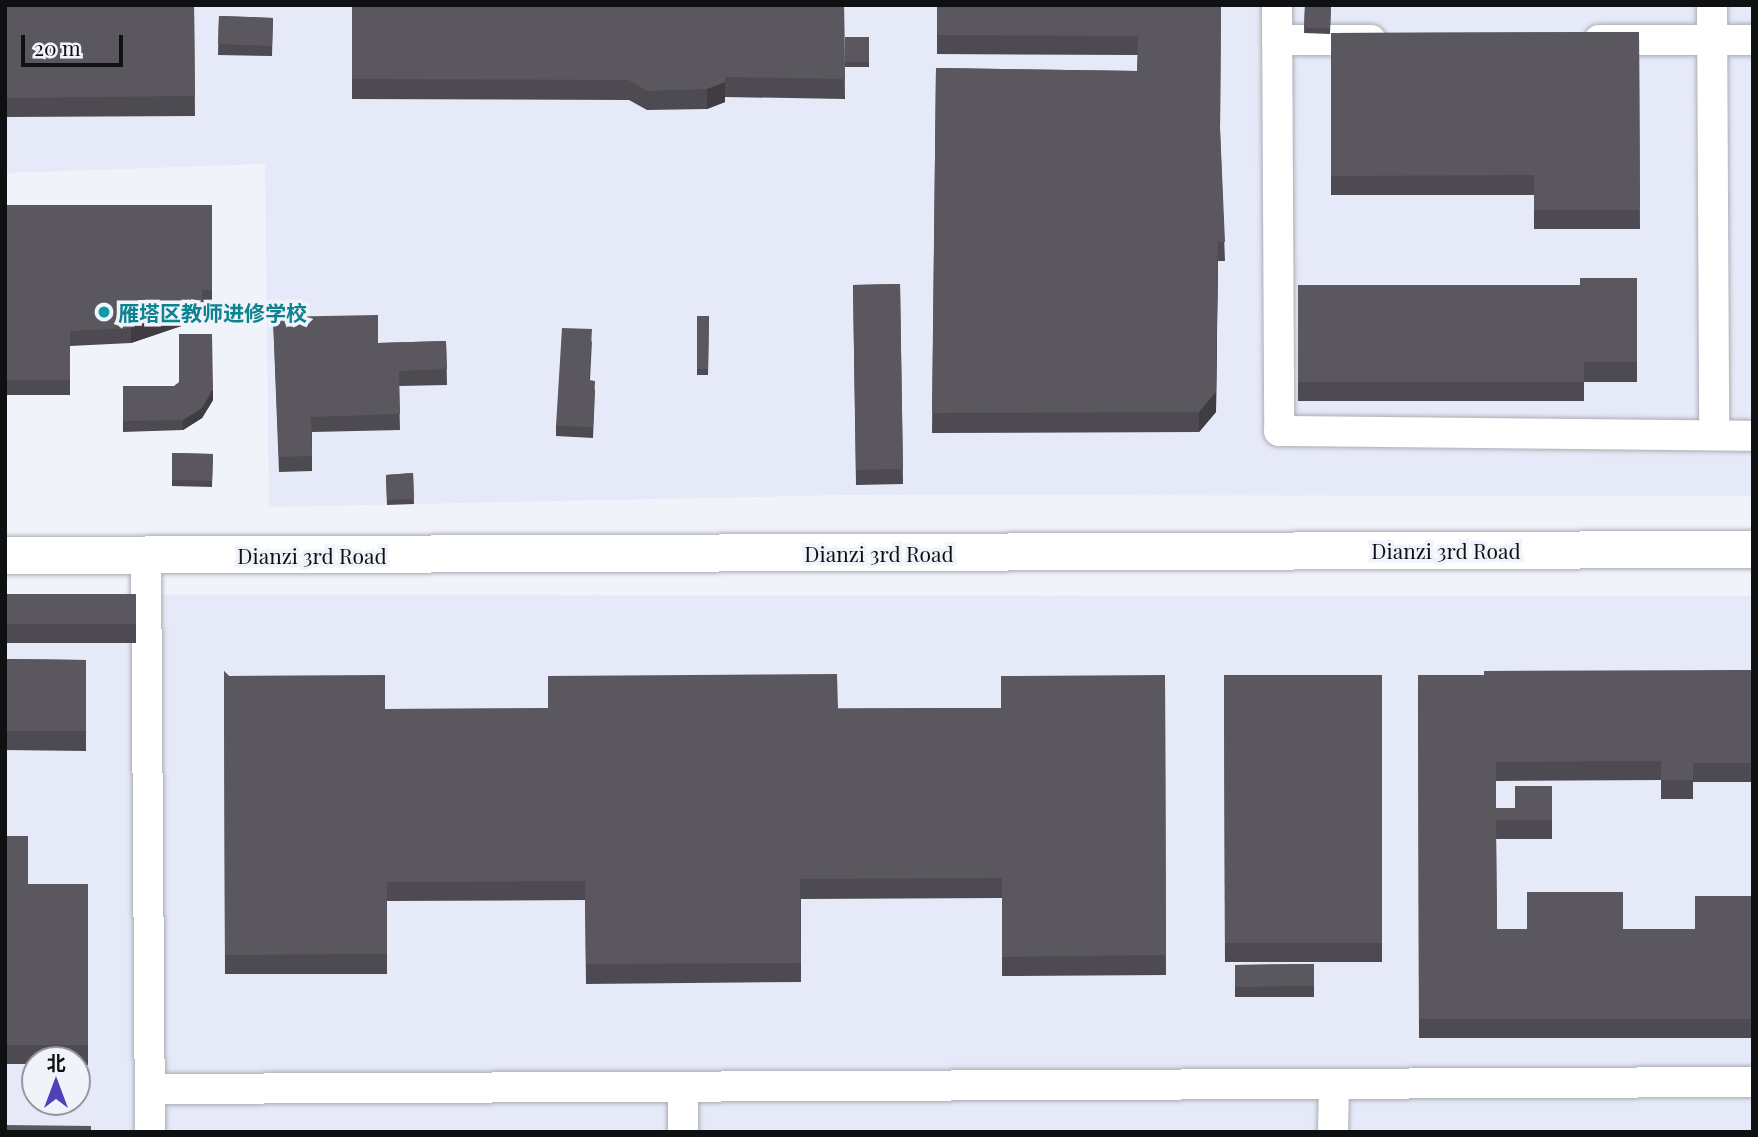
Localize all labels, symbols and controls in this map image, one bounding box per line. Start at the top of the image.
scale bar [24,21,126,65]
text: 20 m [34,33,81,61]
place label: 雁塔区教师进修学校 [118,299,307,325]
marker: 雁塔区教师进修学校 [96,304,112,320]
street label: Dianzi 3rd Road [1371,537,1521,563]
street label: Dianzi 3rd Road [804,540,954,566]
street label: Dianzi 3rd Road [237,542,387,568]
north arrow [21,1046,91,1116]
text: 北 [46,1049,66,1075]

